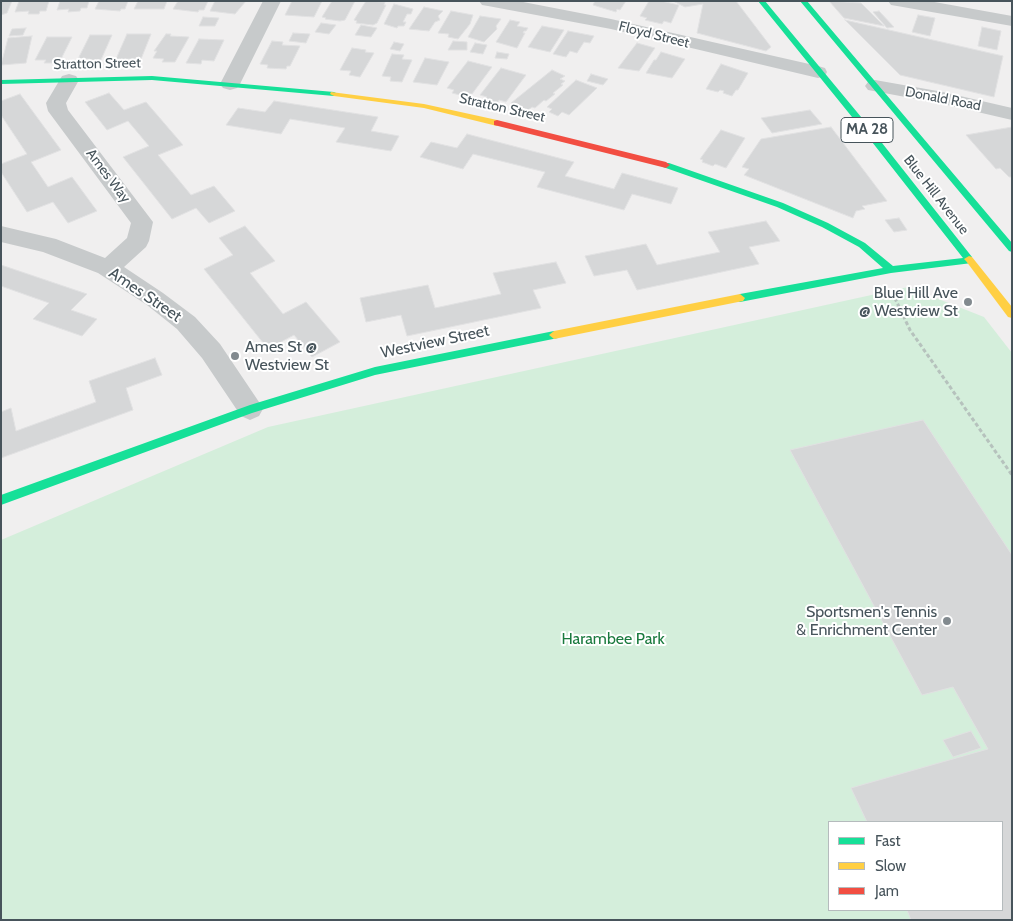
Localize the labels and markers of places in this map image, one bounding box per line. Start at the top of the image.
place label: Blue Hill Ave @ Westview St [859,283,958,321]
marker: Blue Hill Ave @ Westview St [962,296,974,308]
place label: Ames St @ Westview St [245,337,329,375]
marker: Ames St @ Westview St [229,350,241,362]
place label: Sportsmen's Tennis & Enrichment Center [796,602,937,640]
marker: Sportsmen's Tennis & Enrichment Center [941,615,953,627]

